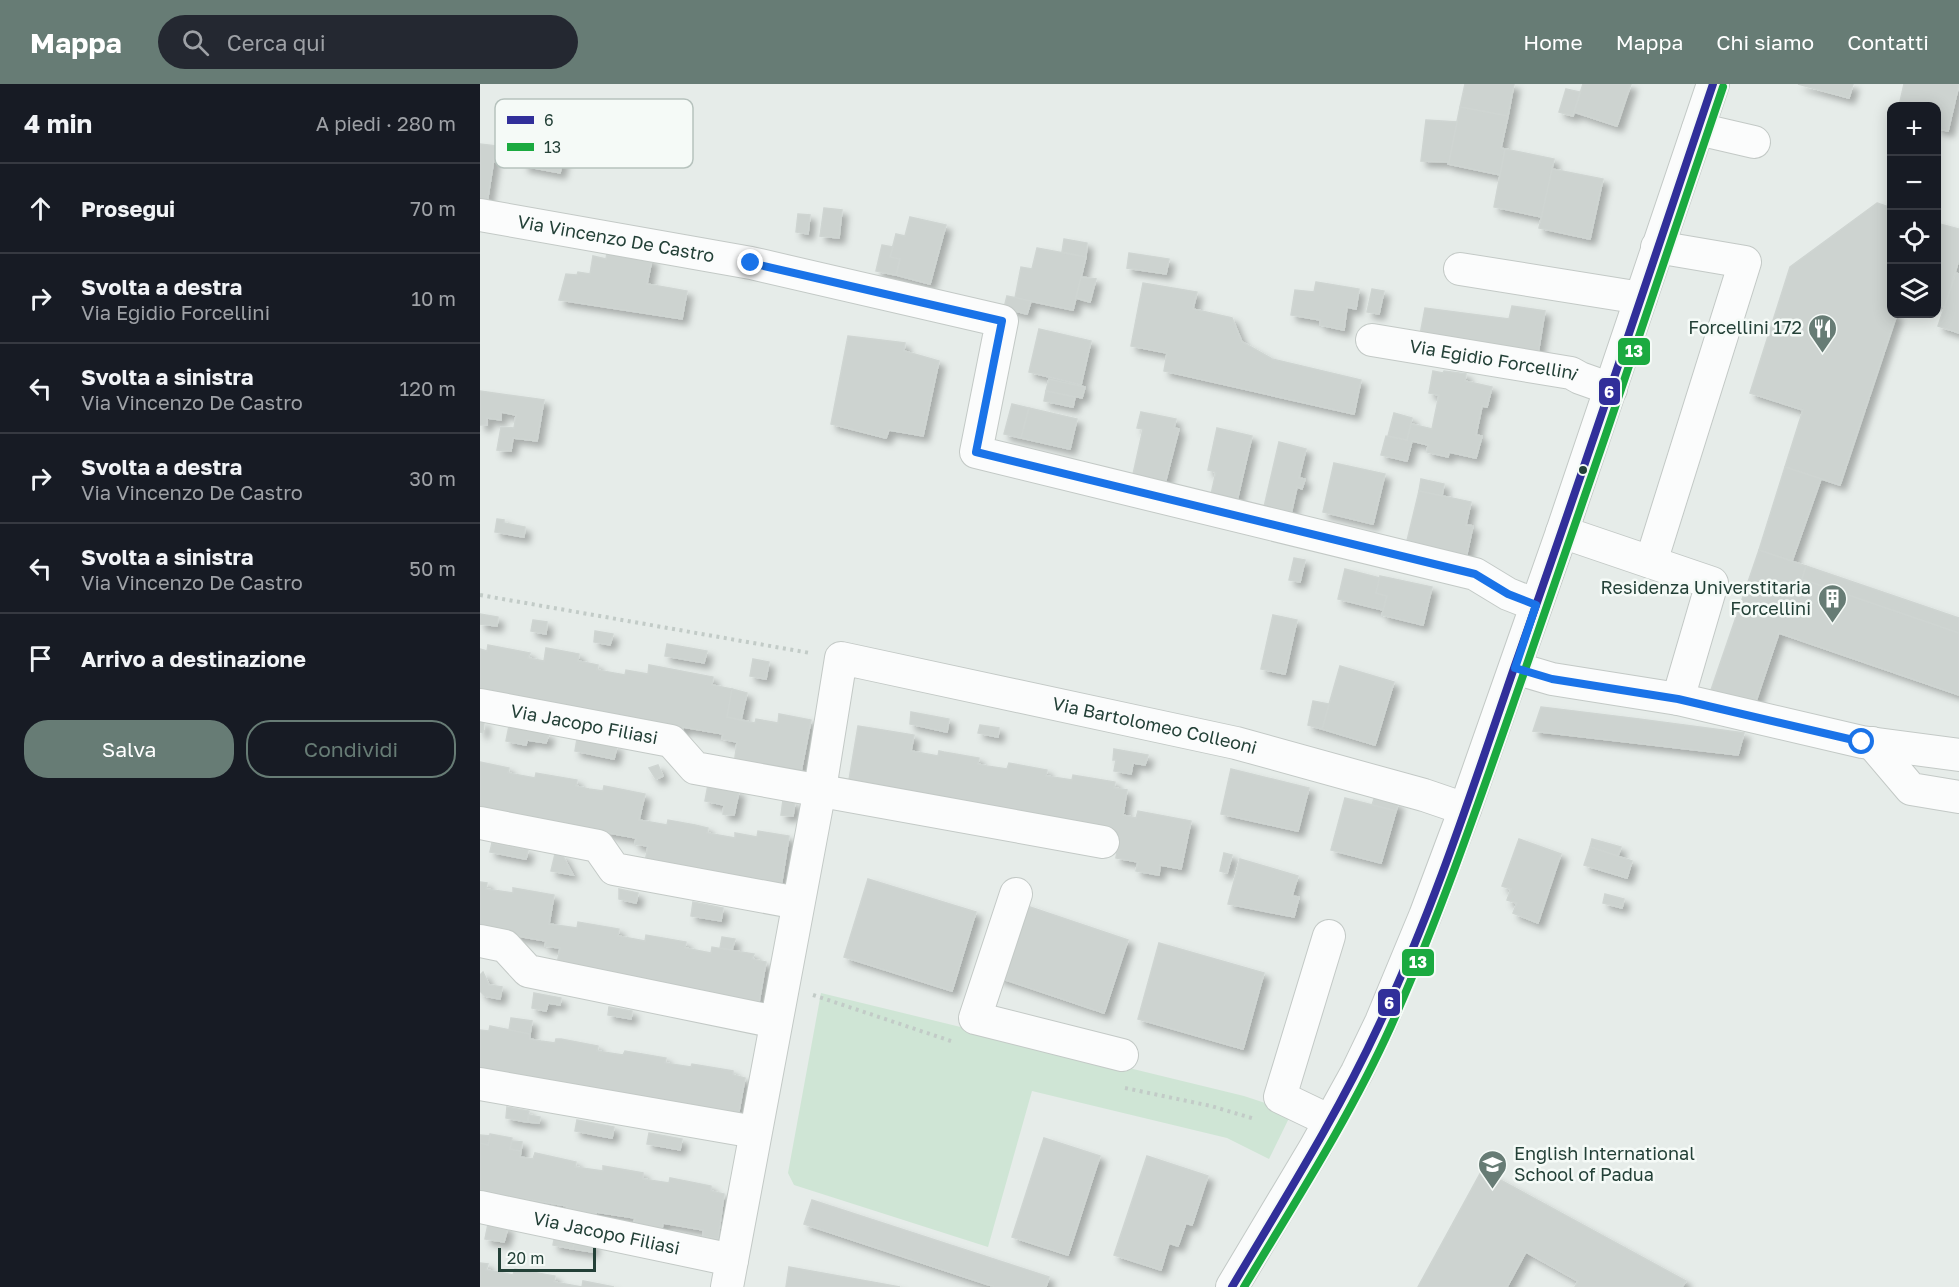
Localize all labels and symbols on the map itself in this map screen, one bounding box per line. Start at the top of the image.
legend [495,99,693,168]
text: 6 [544,110,554,130]
text: 13 [544,137,561,157]
street label: Via Vincenzo De Castro [516,210,716,266]
route end [737,249,763,275]
restaurant icon: Forcellini 172 [1807,312,1839,354]
place label: Forcellini 172 [1688,316,1802,338]
street label: Via Egidio Forcellini [1408,334,1582,385]
line badge: 13 [1617,337,1651,366]
text: 13 [1625,341,1643,361]
line badge: 6 [1598,377,1621,406]
text: 6 [1604,382,1614,402]
unlabelled marker [1577,464,1589,476]
place label: Residenza Universtitaria Forcellini [1601,576,1811,619]
building icon: Residenza Universtitaria Forcellini [1816,582,1848,624]
street label: Via Bartolomeo Colleoni [1050,692,1260,758]
street label: Via Jacopo Filiasi [509,699,660,748]
route start [1848,728,1874,754]
line badge: 13 [1401,948,1435,977]
text: 13 [1409,952,1427,972]
line badge: 6 [1377,988,1401,1017]
text: 6 [1384,993,1394,1013]
place label: English International School of Padua [1514,1142,1695,1185]
school or university icon: English International School of Padua [1477,1148,1509,1190]
street label: Via Jacopo Filiasi [531,1206,682,1259]
scale bar [498,1245,596,1272]

